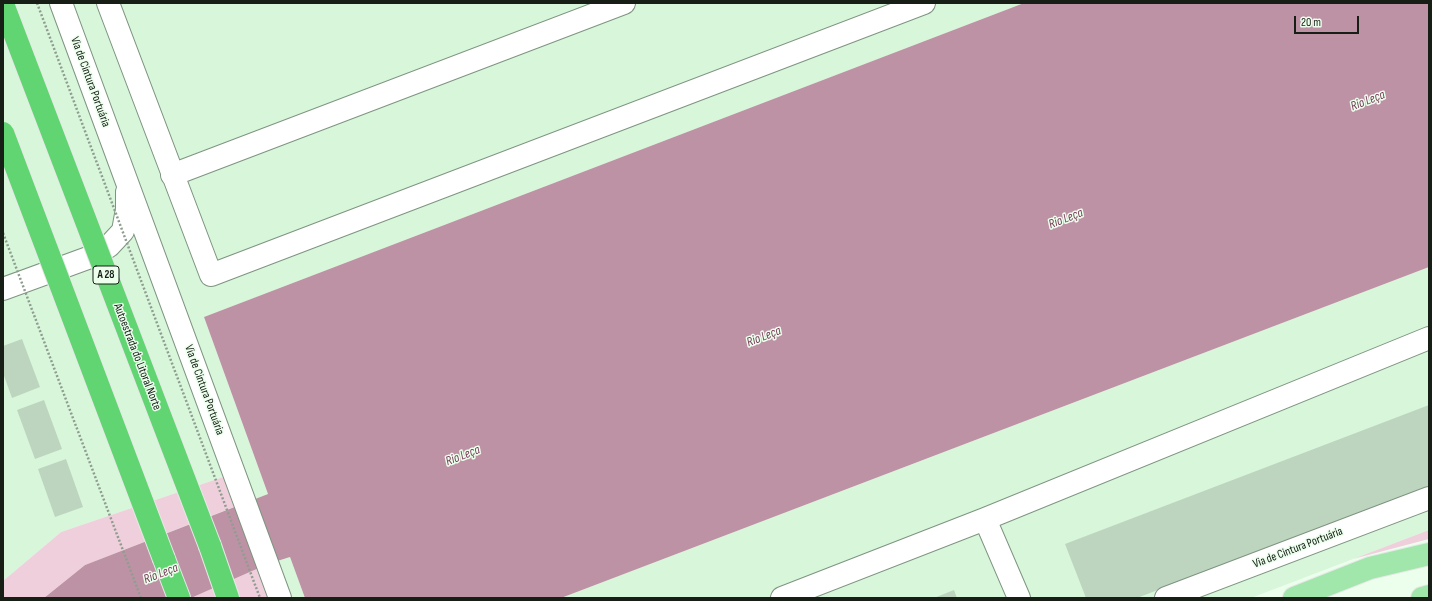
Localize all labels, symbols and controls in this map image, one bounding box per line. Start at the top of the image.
scale bar [1296,8,1361,34]
text: 20 m [1301,15,1321,30]
street label: Via de Cintura Portuária [67,35,113,129]
water label: Rio Leça [1349,87,1387,115]
water label: Rio Leça [1047,205,1085,233]
road number: A 28 [93,266,119,284]
street label: Autoestrada do Litoral Norte [110,302,164,412]
water label: Rio Leça [745,323,783,351]
street label: Via de Cintura Portuária [181,343,227,437]
water label: Rio Leça [444,442,482,470]
street label: Via de Cintura Portuária [1251,524,1345,572]
water label: Rio Leça [142,560,180,588]

